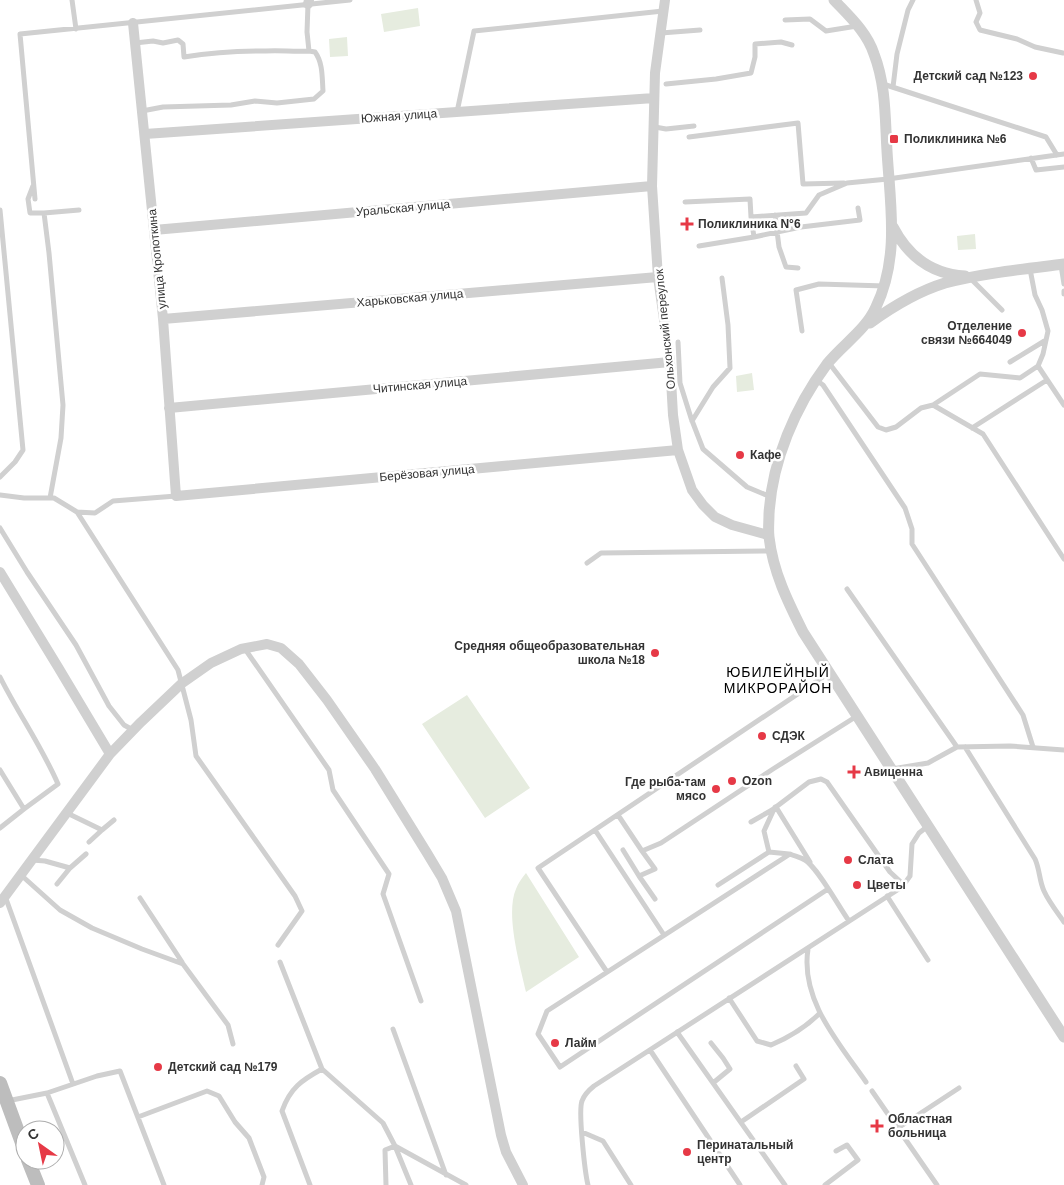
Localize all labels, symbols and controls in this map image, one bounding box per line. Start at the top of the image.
place label: Детский сад №123 [913,69,1023,83]
marker: Детский сад №123 [1027,70,1039,82]
street label: Южная улица [360,106,438,126]
place label: Поликлиника №6 [904,132,1007,146]
marker: Поликлиника №6 [888,133,900,145]
street label: Уральская улица [355,197,451,219]
street label: улица Кропоткина [145,208,169,310]
marker: Поликлиника N°6 [680,217,694,231]
place label: Поликлиника N°6 [698,217,801,231]
street label: Ольхонский переулок [652,267,678,390]
street label: Харьковская улица [356,286,464,310]
place label: Отделение связи №664049 [921,319,1012,347]
marker: Отделение связи №664049 [1016,327,1028,339]
street label: Читинская улица [372,374,468,396]
place label: Кафе [750,448,781,462]
marker: Кафе [734,449,746,461]
street label: Берёзовая улица [379,462,476,484]
place label: Средняя общеобразовательная школа №18 [454,639,645,667]
marker: Средняя общеобразовательная школа №18 [649,647,661,659]
district label: ЮБИЛЕЙНЫЙ МИКРОРАЙОН [724,663,832,696]
place label: СДЭК [772,729,806,743]
marker: СДЭК [756,730,768,742]
place label: Авиценна [864,765,923,779]
marker: Авиценна [848,766,860,778]
place label: Ozon [742,774,772,788]
place label: Где рыба-там мясо [625,775,706,803]
marker: Ozon [726,775,738,787]
marker: Где рыба-там мясо [710,783,722,795]
place label: Слата [858,853,894,867]
marker: Слата [842,854,854,866]
place label: Цветы [867,878,906,892]
marker: Цветы [851,879,863,891]
place label: Лайм [565,1036,597,1050]
marker: Лайм [549,1037,561,1049]
place label: Детский сад №179 [168,1060,278,1074]
marker: Детский сад №179 [152,1061,164,1073]
place label: Областная больница [888,1112,952,1140]
marker: Областная больница [870,1119,884,1133]
north arrow [15,1120,65,1170]
text: С [24,1125,42,1144]
place label: Перинатальный центр [697,1138,793,1166]
marker: Перинатальный центр [681,1146,693,1158]

